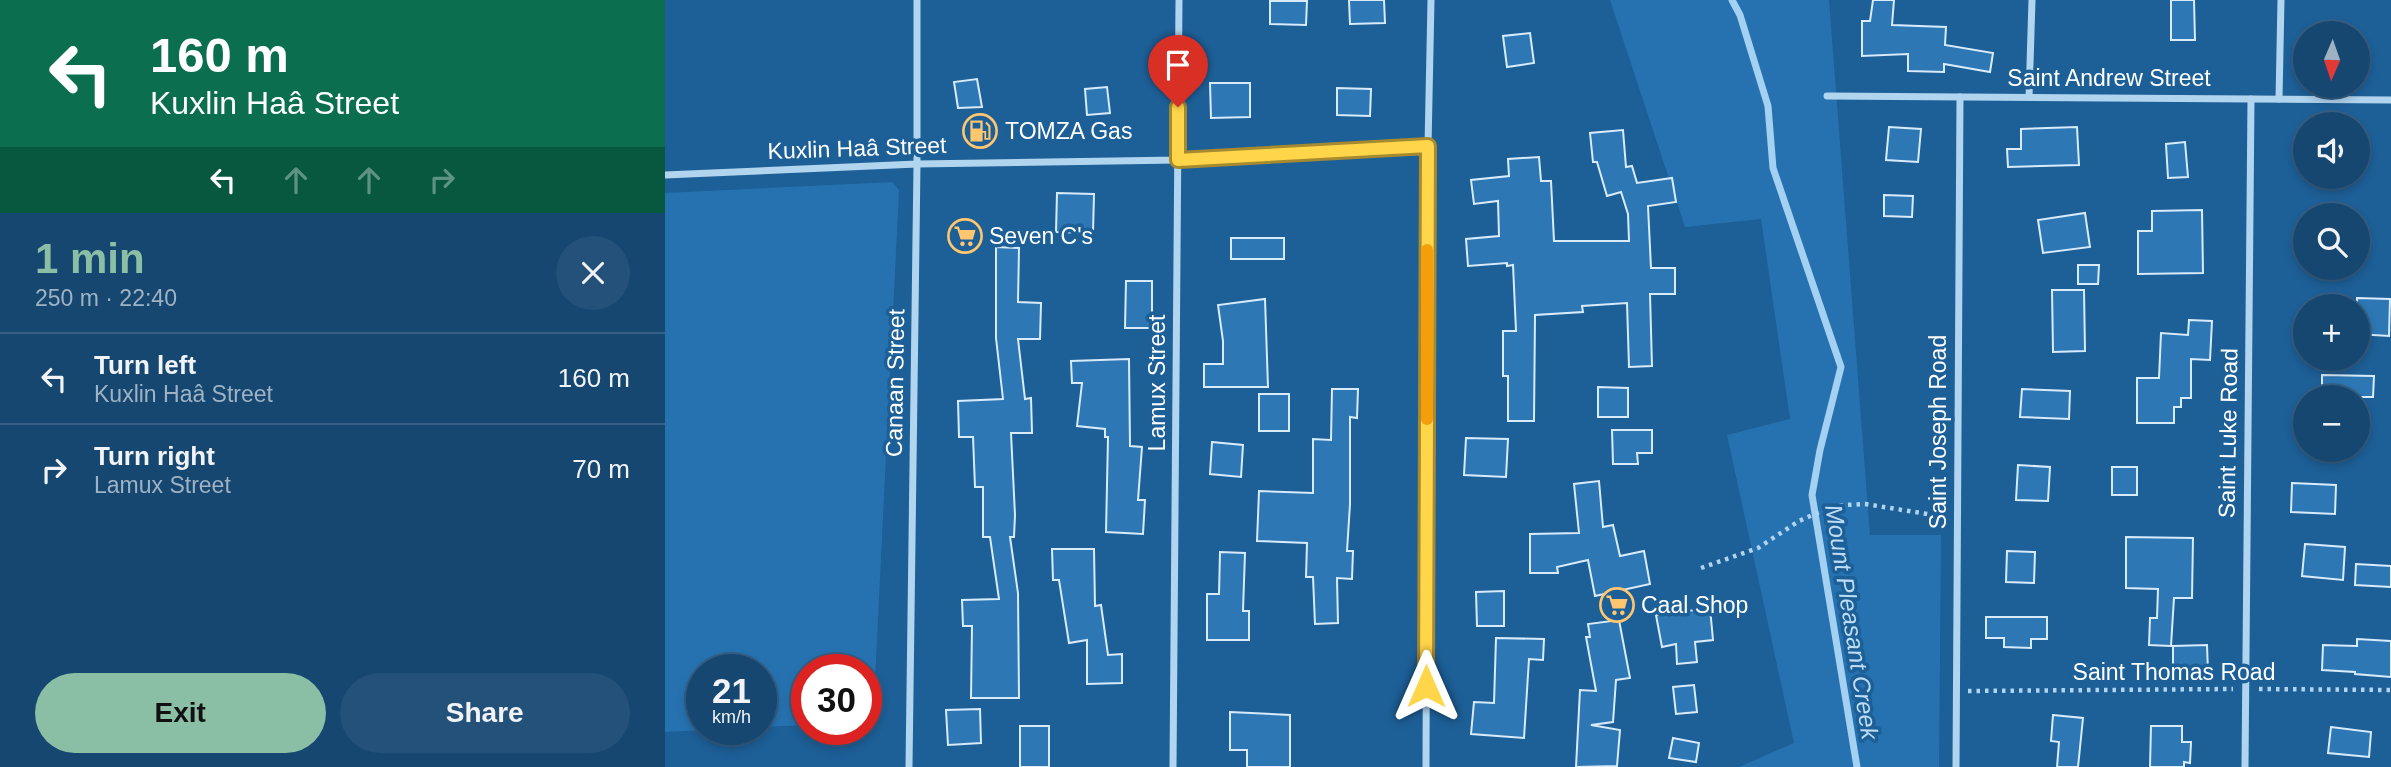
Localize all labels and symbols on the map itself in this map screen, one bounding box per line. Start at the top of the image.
north arrow [2293,21,2369,98]
pin [1148,35,1208,107]
street label: Saint Andrew Street [2007,65,2211,91]
fuel station icon: TOMZA Gas [961,112,999,150]
place label: TOMZA Gas [1005,118,1132,144]
street label: Kuxlin Haâ Street [767,132,947,164]
supermarket icon: Seven C's [946,217,984,255]
place label: Seven C's [989,223,1093,249]
street label: Canaan Street [881,308,909,457]
street label: Lamux Street [1144,314,1170,451]
street label: Saint Joseph Road [1925,335,1951,529]
street label: Saint Luke Road [2214,348,2242,518]
water label: Mount Pleasant Creek [1820,503,1884,743]
supermarket icon: Caal Shop [1598,586,1636,624]
place label: Caal Shop [1641,592,1748,618]
position arrow [1389,649,1463,723]
speed limit sign: 30 [791,654,882,745]
street label: Saint Thomas Road [2073,659,2275,685]

